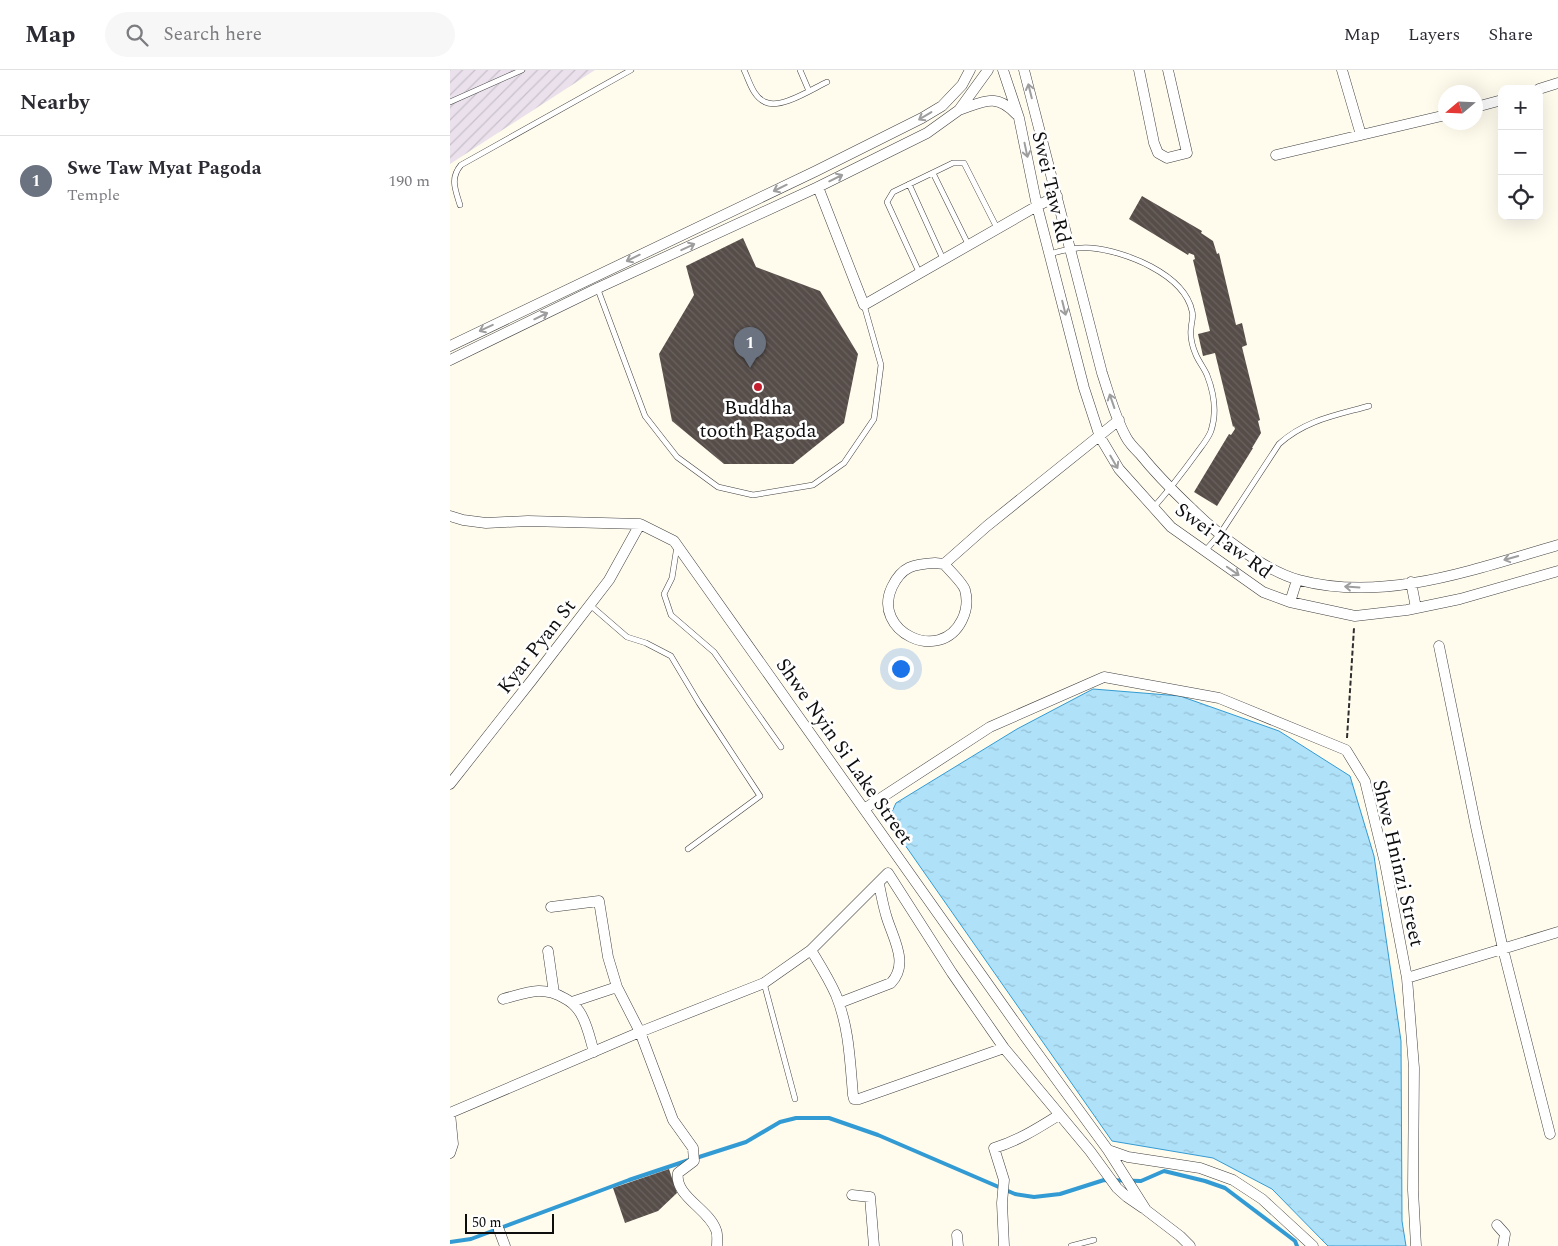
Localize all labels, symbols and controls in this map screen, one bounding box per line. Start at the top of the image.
search box [105,12,455,57]
text: Map [25,17,75,53]
text: Search here [163,20,262,49]
icon: search [123,21,151,49]
text: Map [1344,21,1380,48]
text: Layers [1408,21,1460,48]
text: Share [1488,21,1533,48]
one-way arrow [1025,84,1035,100]
north arrow [1438,85,1483,130]
map controls [1498,85,1543,220]
button: + [1498,85,1543,130]
text: Nearby [20,87,90,119]
one-way arrow [919,112,933,122]
street label: Swei Taw Rd [1024,128,1078,246]
button: − [1498,130,1543,175]
one-way arrow [1021,142,1031,158]
text: Swe Taw Myat Pagoda [67,154,261,183]
text: 1 [32,169,40,193]
text: 190 m [388,169,430,193]
one-way arrow [828,173,843,183]
button: locate [1498,175,1543,220]
text: Temple [67,183,120,207]
one-way arrow [772,183,787,193]
one-way arrow [680,241,695,251]
one-way arrow [626,254,641,264]
one-way arrow [1059,300,1069,316]
one-way arrow [533,311,548,320]
one-way arrow [479,324,494,334]
pin: 1 [734,327,766,368]
marker: Buddha tooth Pagoda [752,381,764,393]
place label: Buddha tooth Pagoda [699,393,817,446]
one-way arrow [1107,393,1116,409]
one-way arrow [1110,454,1120,468]
street label: Swei Taw Rd [1169,495,1278,586]
one-way arrow [1504,554,1520,564]
one-way arrow [1226,566,1240,576]
one-way arrow [1344,582,1360,592]
street label: Kyar Pyan St [490,593,583,700]
street label: Shwe Nyin Si Lake Street [768,652,920,851]
your location [888,656,914,682]
street label: Shwe Hninzi Street [1364,777,1432,950]
scale bar [465,1211,554,1234]
text: 50 m [472,1212,502,1233]

